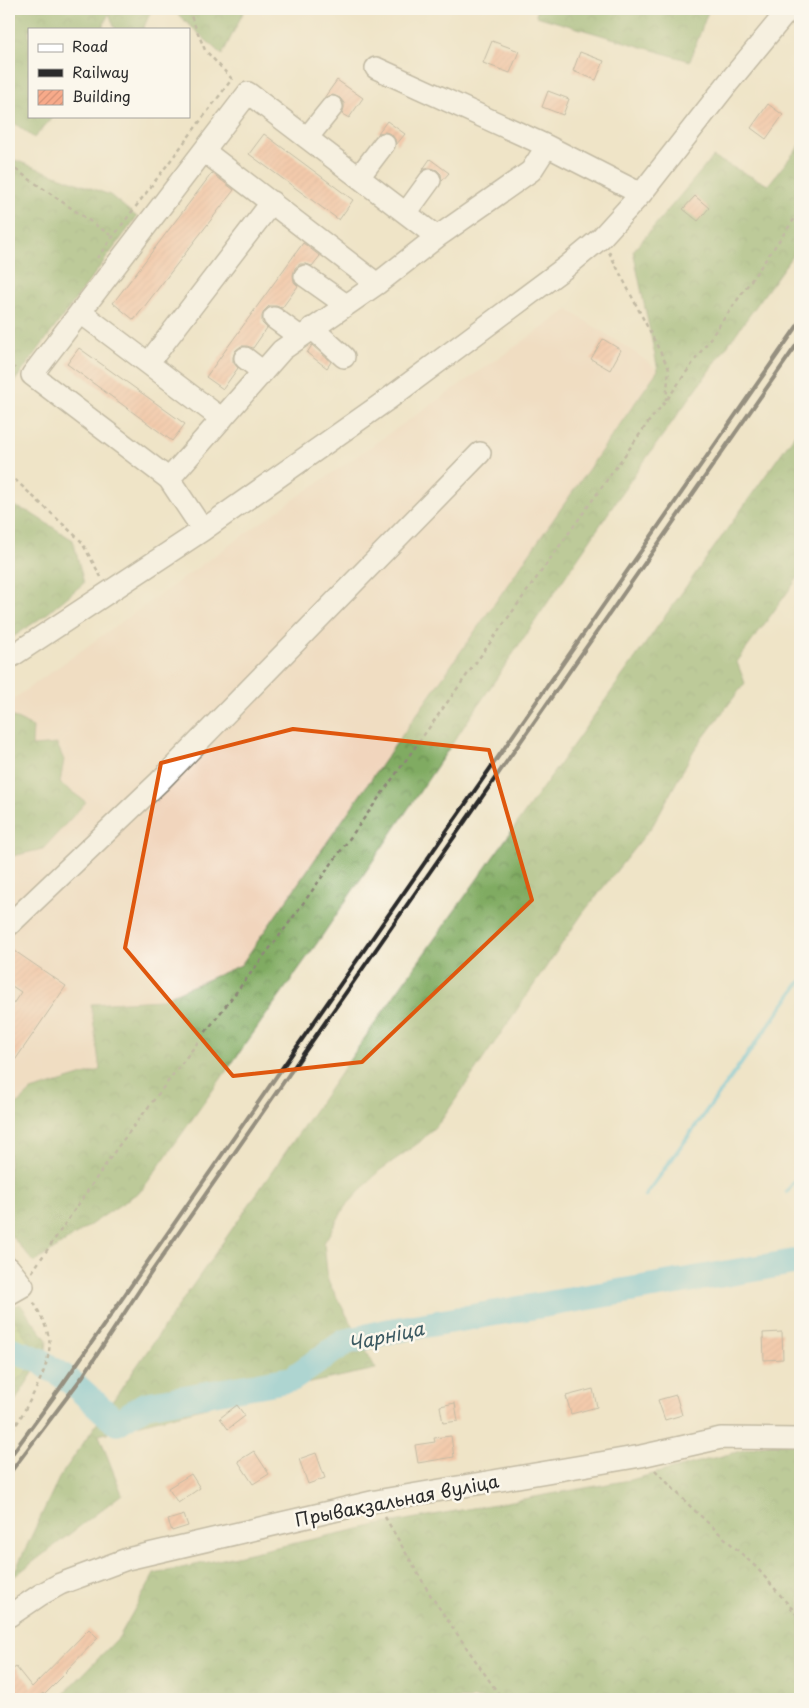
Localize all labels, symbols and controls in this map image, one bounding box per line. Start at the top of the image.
legend [28,28,190,118]
text: Road [72,34,108,57]
text: Railway [72,60,129,83]
text: Building [72,84,131,107]
water label: Чарніца [346,1313,427,1357]
street label: Прывакзальная вуліца [292,1467,501,1533]

